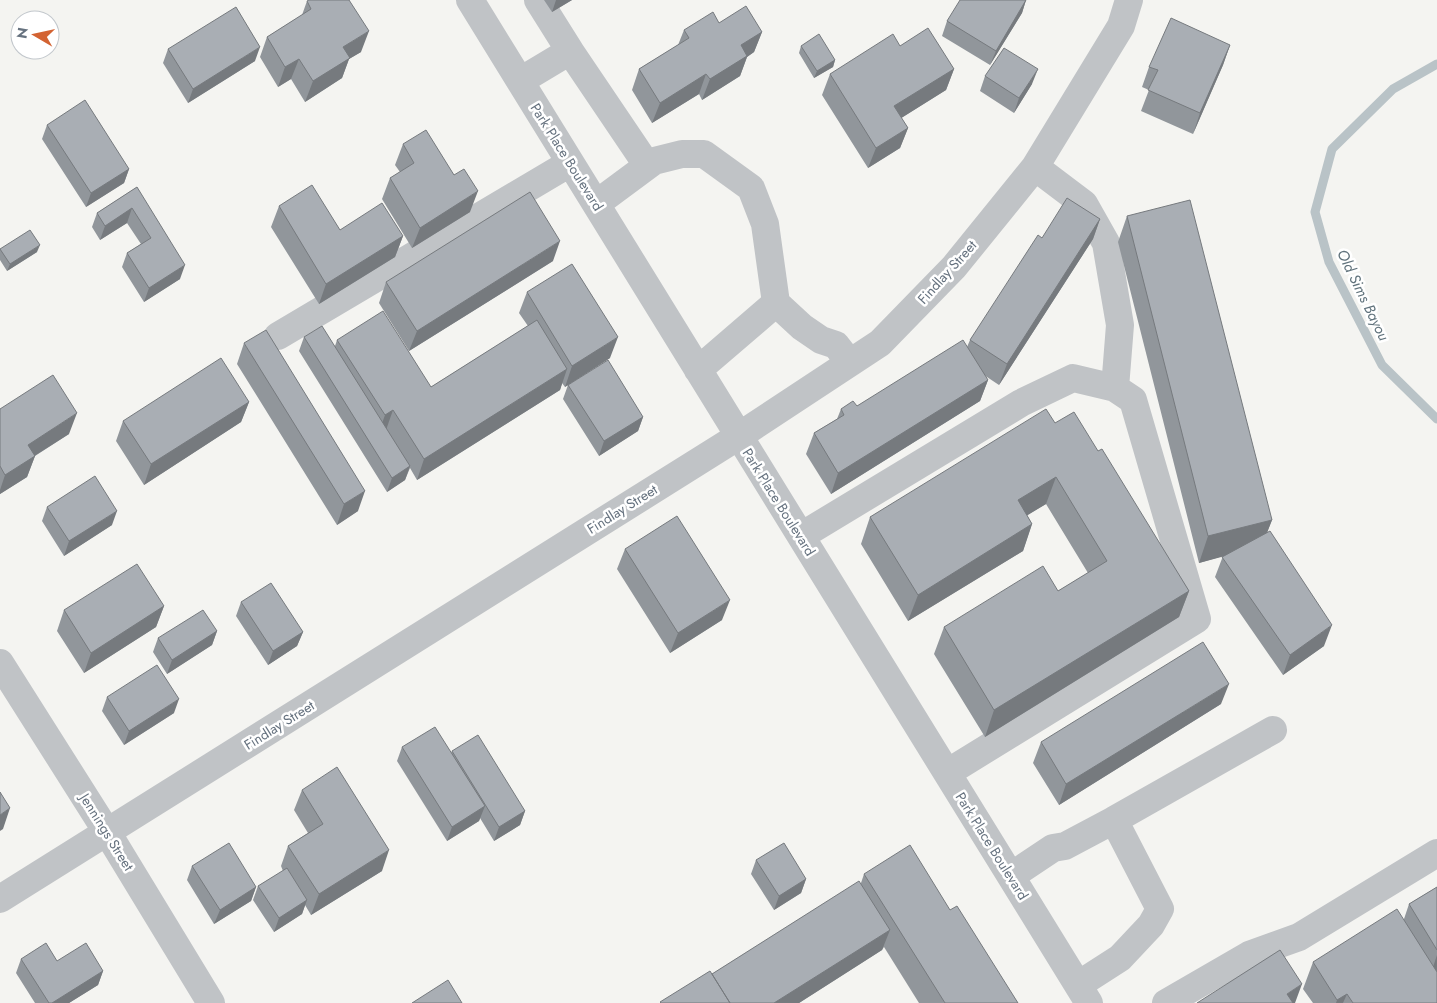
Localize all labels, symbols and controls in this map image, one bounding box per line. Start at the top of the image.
north arrow [10,10,60,60]
text: N [11,26,33,40]
street label: Park Place Boulevard [526,99,608,215]
street label: Findlay Street [913,235,981,308]
water label: Old Sims Bayou [1331,246,1395,345]
street label: Park Place Boulevard [738,444,820,560]
street label: Findlay Street [583,479,662,539]
street label: Findlay Street [240,695,319,755]
street label: Jennings Street [74,788,139,875]
street label: Park Place Boulevard [951,788,1033,904]

